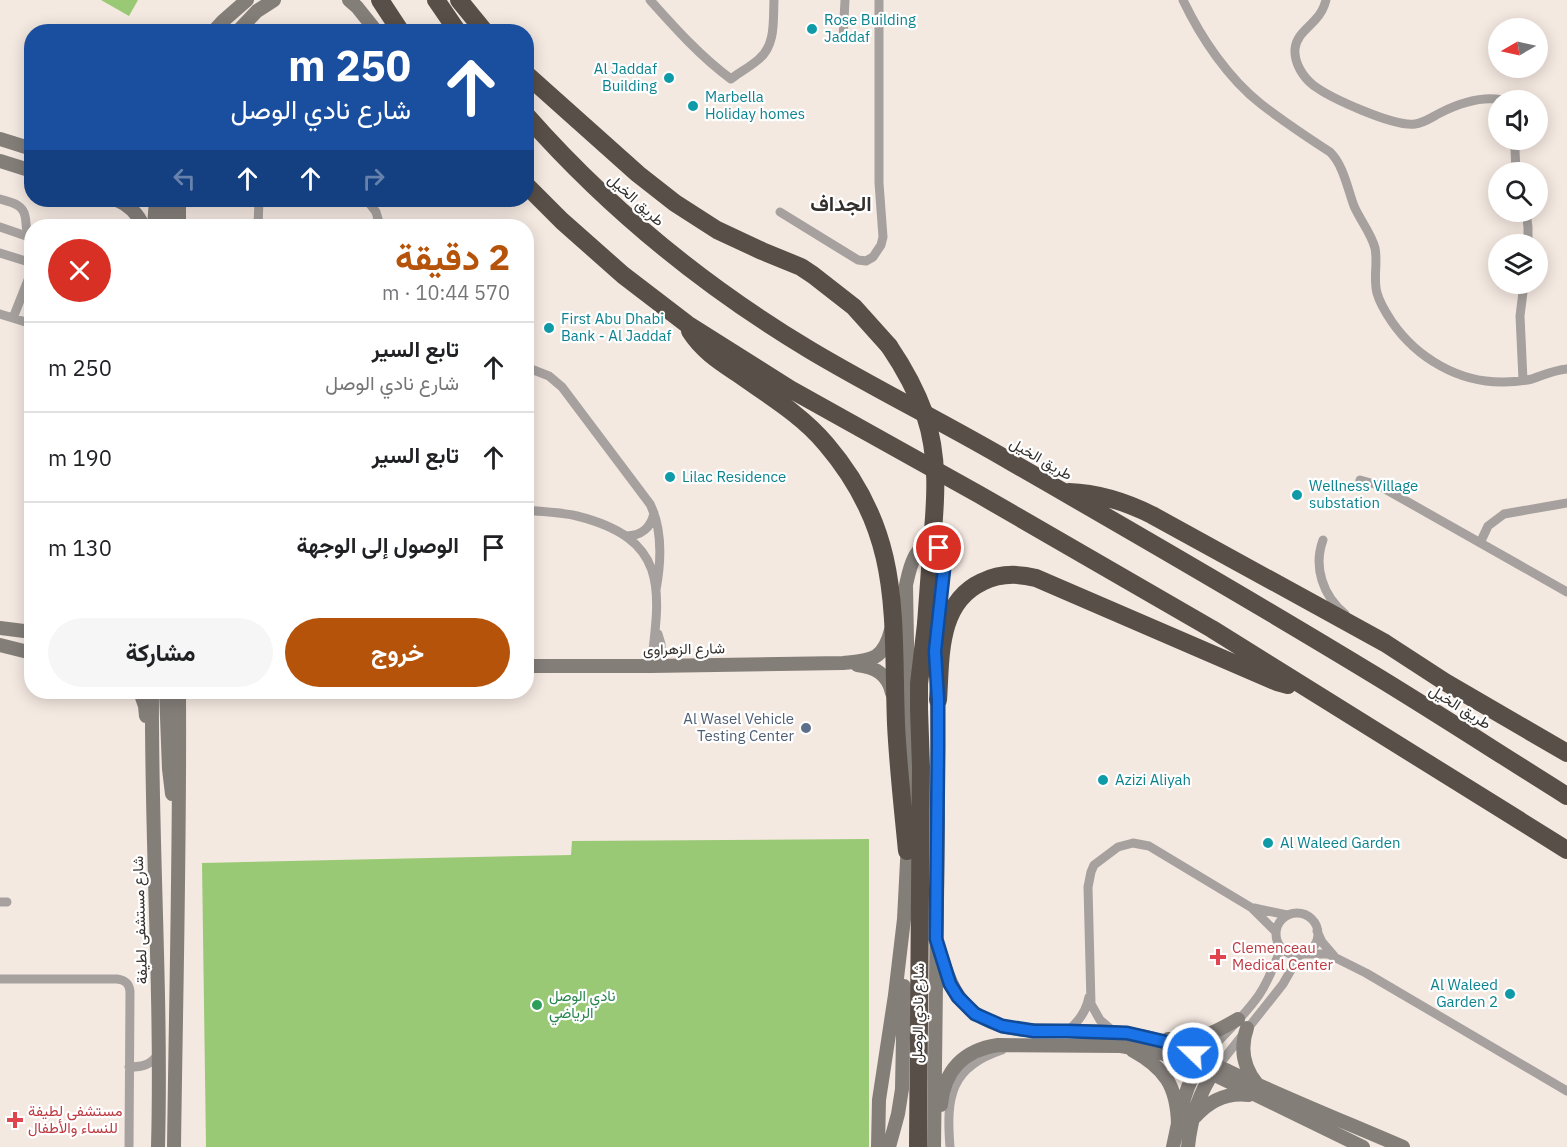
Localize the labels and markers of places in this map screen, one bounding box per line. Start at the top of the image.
place label: Rose Building Jaddaf [824,10,916,46]
marker: Rose Building Jaddaf [805,22,819,36]
place label: Al Jaddaf Building [594,59,657,95]
marker: Al Jaddaf Building [662,71,676,85]
place label: Marbella Holiday homes [705,87,805,123]
marker: Marbella Holiday homes [686,99,700,113]
place label: First Abu Dhabi Bank - Al Jaddaf [561,309,672,345]
marker: First Abu Dhabi Bank - Al Jaddaf [542,321,556,335]
place label: Lilac Residence [682,467,786,486]
marker: Lilac Residence [663,470,677,484]
place label: Wellness Village substation [1309,476,1418,512]
marker: Wellness Village substation [1290,488,1304,502]
pin [913,522,964,573]
place label: Al Wasel Vehicle Testing Center [683,709,794,745]
marker: Al Wasel Vehicle Testing Center [799,721,813,735]
place label: Azizi Aliyah [1115,770,1191,789]
marker: Azizi Aliyah [1096,773,1110,787]
place label: Al Waleed Garden [1280,833,1401,852]
marker: Al Waleed Garden [1261,836,1275,850]
place label: Clemenceau Medical Center [1232,938,1334,974]
marker: Clemenceau Medical Center [1209,948,1227,966]
place label: Al Waleed Garden 2 [1430,975,1498,1011]
place label: نادي الوصل الرياضي [549,986,616,1026]
marker: Al Waleed Garden 2 [1503,987,1517,1001]
marker: نادي الوصل الرياضي [530,998,544,1012]
place label: مستشفى لطيفة للنساء والأطفال [28,1101,123,1137]
marker: مستشفى لطيفة للنساء والأطفال [6,1111,24,1129]

